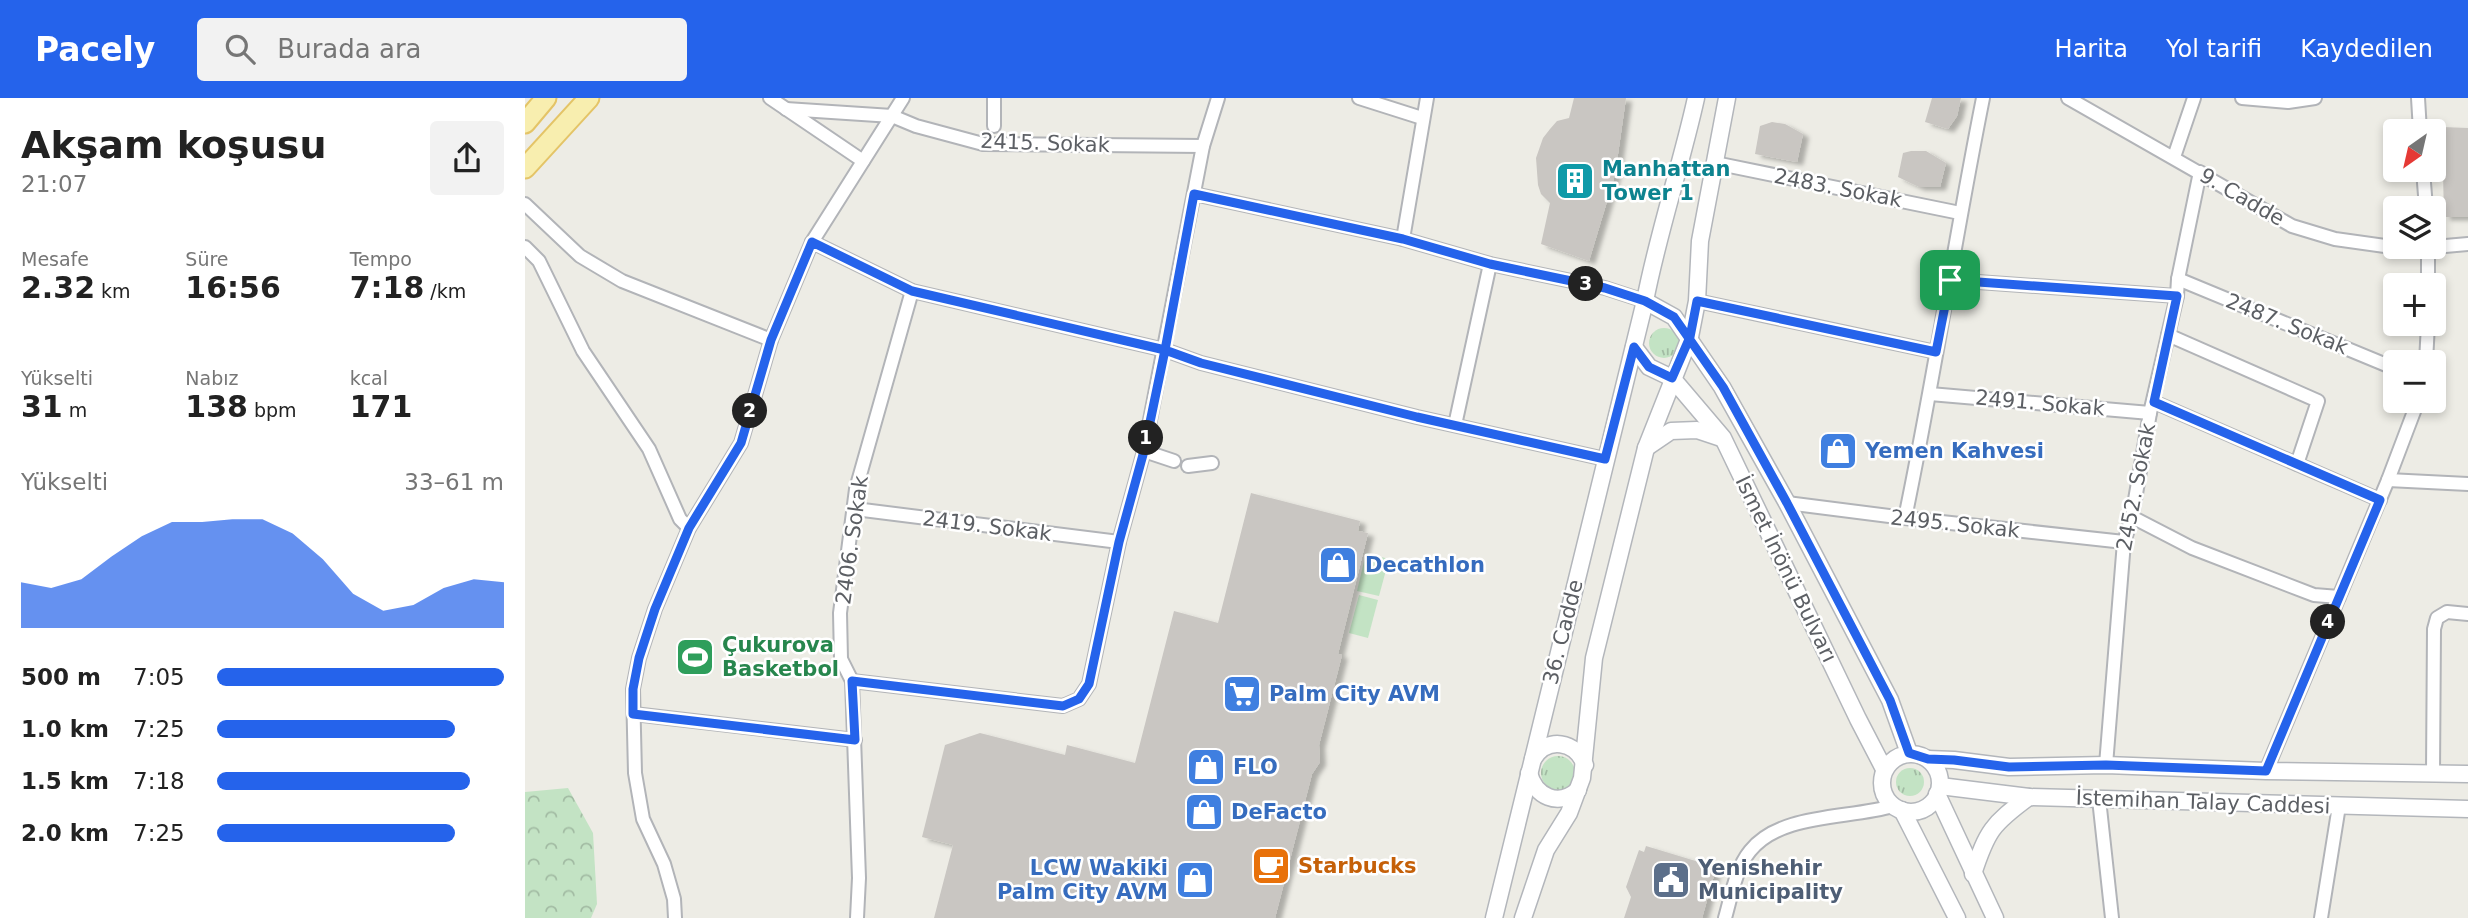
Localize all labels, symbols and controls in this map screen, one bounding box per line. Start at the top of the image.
search box [197,18,687,81]
text: Pacely [35,30,155,69]
icon: search [221,30,259,68]
text: Burada ara [277,34,422,64]
text: Harita [2055,35,2128,63]
text: Yol tarifi [2166,35,2262,63]
text: Kaydedilen [2300,35,2433,63]
north arrow [2383,119,2447,182]
map controls [2383,119,2446,413]
button: share [430,121,504,195]
text: Akşam koşusu [21,123,326,167]
street label: 2415. Sokak [980,129,1111,157]
place label: Manhattan Tower 1 [1602,157,1730,205]
building icon: Manhattan Tower 1 [1554,160,1596,202]
street label: 9. Cadde [2195,163,2289,231]
street label: 2483. Sokak [1772,164,1905,212]
text: 21:07 [21,171,87,197]
button: layers [2383,196,2446,259]
text: Mesafe [21,248,89,270]
text: Süre [185,248,229,270]
text: Tempo [350,248,412,270]
pin [1920,250,1980,310]
icon: arrive [1931,261,1969,299]
pin: 3 [1569,266,1603,302]
text: 2.32 [21,270,95,305]
text: 16:56 [185,270,281,305]
text: 7:18 [350,270,424,305]
text: 3 [1579,272,1592,294]
button: + [2383,273,2446,336]
text: km [95,280,131,302]
text: /km [424,280,466,302]
street label: 2487. Sokak [2222,289,2352,360]
button: − [2383,350,2446,413]
text: Yükselti [21,367,93,389]
text: Nabız [185,367,239,389]
text: kcal [350,367,388,389]
street label: 2491. Sokak [1974,385,2107,421]
text: 31 [21,389,63,424]
text: 138 [185,389,248,424]
text: 171 [350,389,412,424]
pin: 2 [733,394,768,428]
text: m [63,399,87,421]
text: bpm [248,399,297,421]
text: 2 [743,399,756,421]
pin: 1 [1129,420,1163,456]
street label: 2452. Sokak [2112,420,2160,553]
text: 1 [1139,426,1152,448]
shop icon: Yemen Kahvesi [1817,430,1859,472]
place label: Yemen Kahvesi [1864,439,2044,463]
text: Yükselti [21,469,108,495]
text: 33–61 m [404,469,504,495]
street label: İsmet İnönü Bulvarı [1730,471,1842,666]
street label: 2406. Sokak [831,473,873,606]
street label: 2495. Sokak [1889,505,2022,543]
street label: 2419. Sokak [921,506,1054,546]
shop icon: Decathlon [1317,544,1359,586]
place label: Decathlon [1365,553,1485,577]
street label: 36. Cadde [1538,577,1588,687]
pin: 4 [2311,604,2345,640]
text: 4 [2321,610,2334,632]
place label: Çukurova Basketbol [722,633,839,681]
sports icon: Çukurova Basketbol [674,636,716,678]
text: 500 m [21,664,101,690]
text: 7:05 [133,664,185,690]
supermarket icon: Palm City AVM [1221,673,1263,715]
place label: Palm City AVM [1269,682,1440,706]
text: 1.0 km [21,716,109,742]
text: 7:25 [133,716,185,742]
shop icon: FLO [1185,746,1227,788]
place label: FLO [1233,755,1278,779]
text: 1.5 km [21,768,109,794]
text: 7:18 [133,768,185,794]
street label: İstemihan Talay Caddesi [2075,785,2331,818]
shop icon: DeFacto [1183,791,1225,833]
place label: DeFacto [1231,800,1327,824]
text: 2.0 km [21,820,109,846]
text: 7:25 [133,820,185,846]
cafe icon: Starbucks [1250,845,1292,887]
place label: Starbucks [1298,854,1417,878]
place label: LCW Wakiki Palm City AVM [997,856,1168,904]
place label: Yenishehir Municipality [1697,856,1843,904]
shop icon: LCW Wakiki Palm City AVM [1174,859,1216,901]
public building icon: Yenishehir Municipality [1650,859,1692,901]

